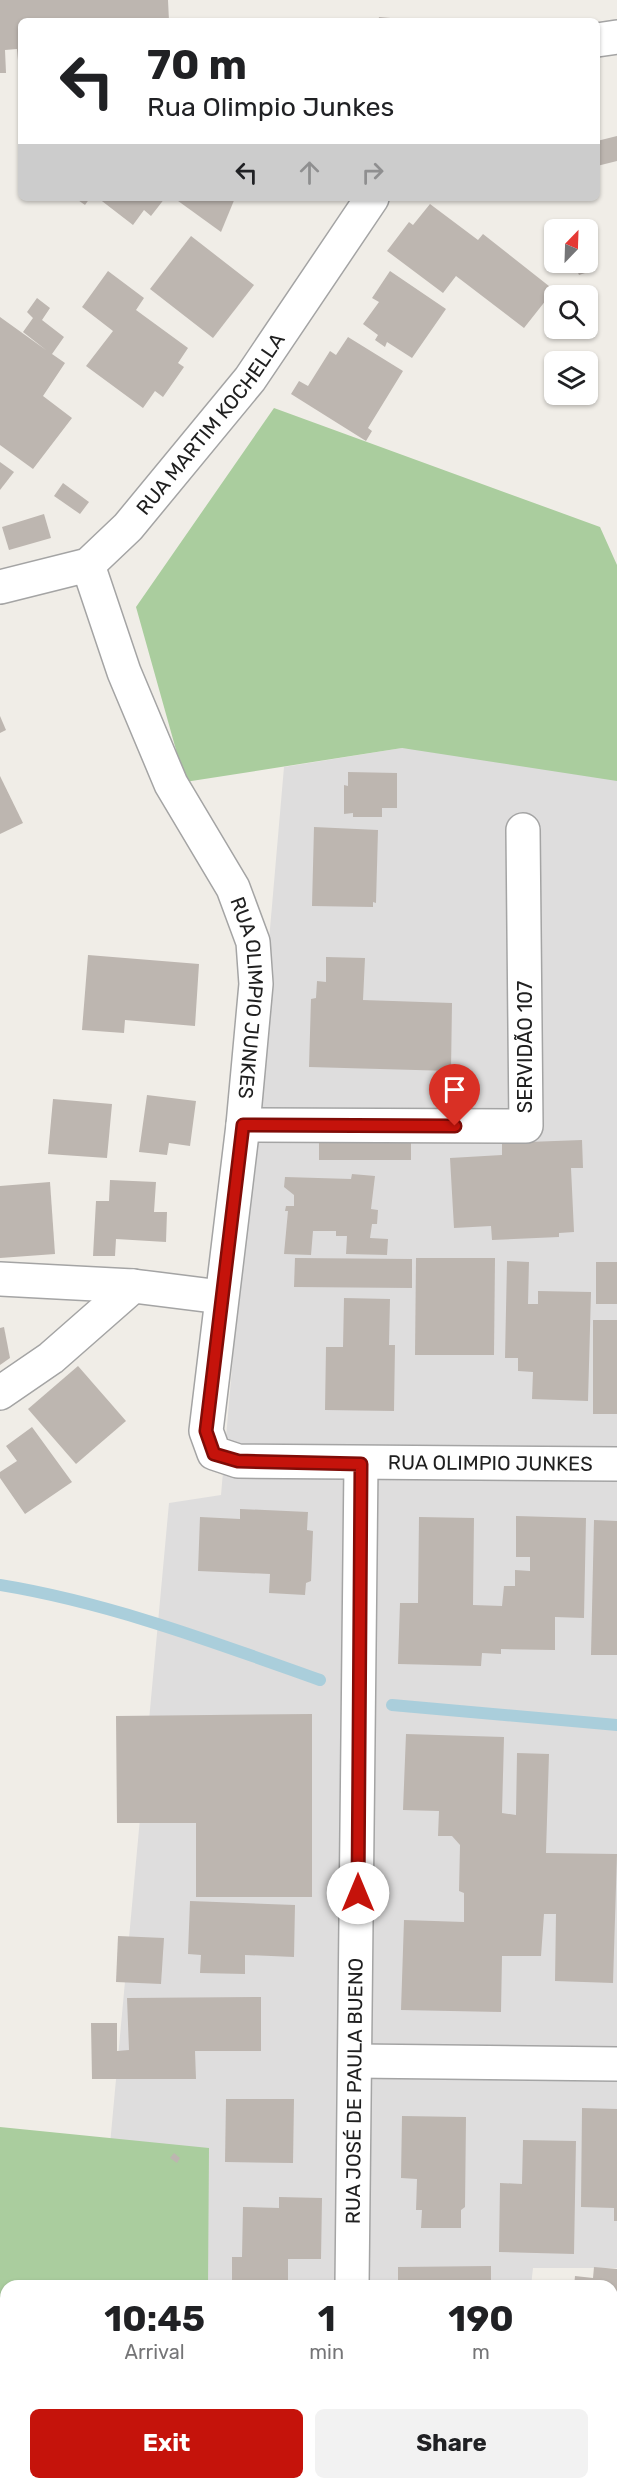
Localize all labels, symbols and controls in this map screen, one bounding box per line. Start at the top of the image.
text: 70 m [147,40,247,90]
icon: left [48,42,126,120]
text: Rua Olimpio Junkes [147,91,394,123]
icon: left [230,156,263,189]
icon: ahead [293,156,326,189]
icon: right [356,156,389,189]
north arrow [544,219,598,273]
map controls [544,219,598,405]
button: search [544,285,598,339]
street label: RUA MARTIM KOCHELLA [131,328,290,520]
button: layers [544,351,598,405]
street label: RUA OLIMPIO JUNKES [225,893,268,1100]
street label: SERVIDÃO 107 [513,981,537,1113]
pin [429,1064,480,1126]
icon: arrive [438,1073,471,1106]
street label: RUA OLIMPIO JUNKES [388,1450,593,1476]
position arrow [326,1861,390,1925]
street label: RUA JOSÉ DE PAULA BUENO [341,1958,368,2224]
text: 10:45 [104,2297,205,2340]
text: 1 [318,2297,336,2340]
text: 190 [448,2297,514,2340]
text: Arrival [125,2340,185,2364]
text: min [309,2340,344,2364]
text: m [472,2340,490,2364]
button: Exit [30,2409,303,2478]
button: Share [315,2409,588,2478]

